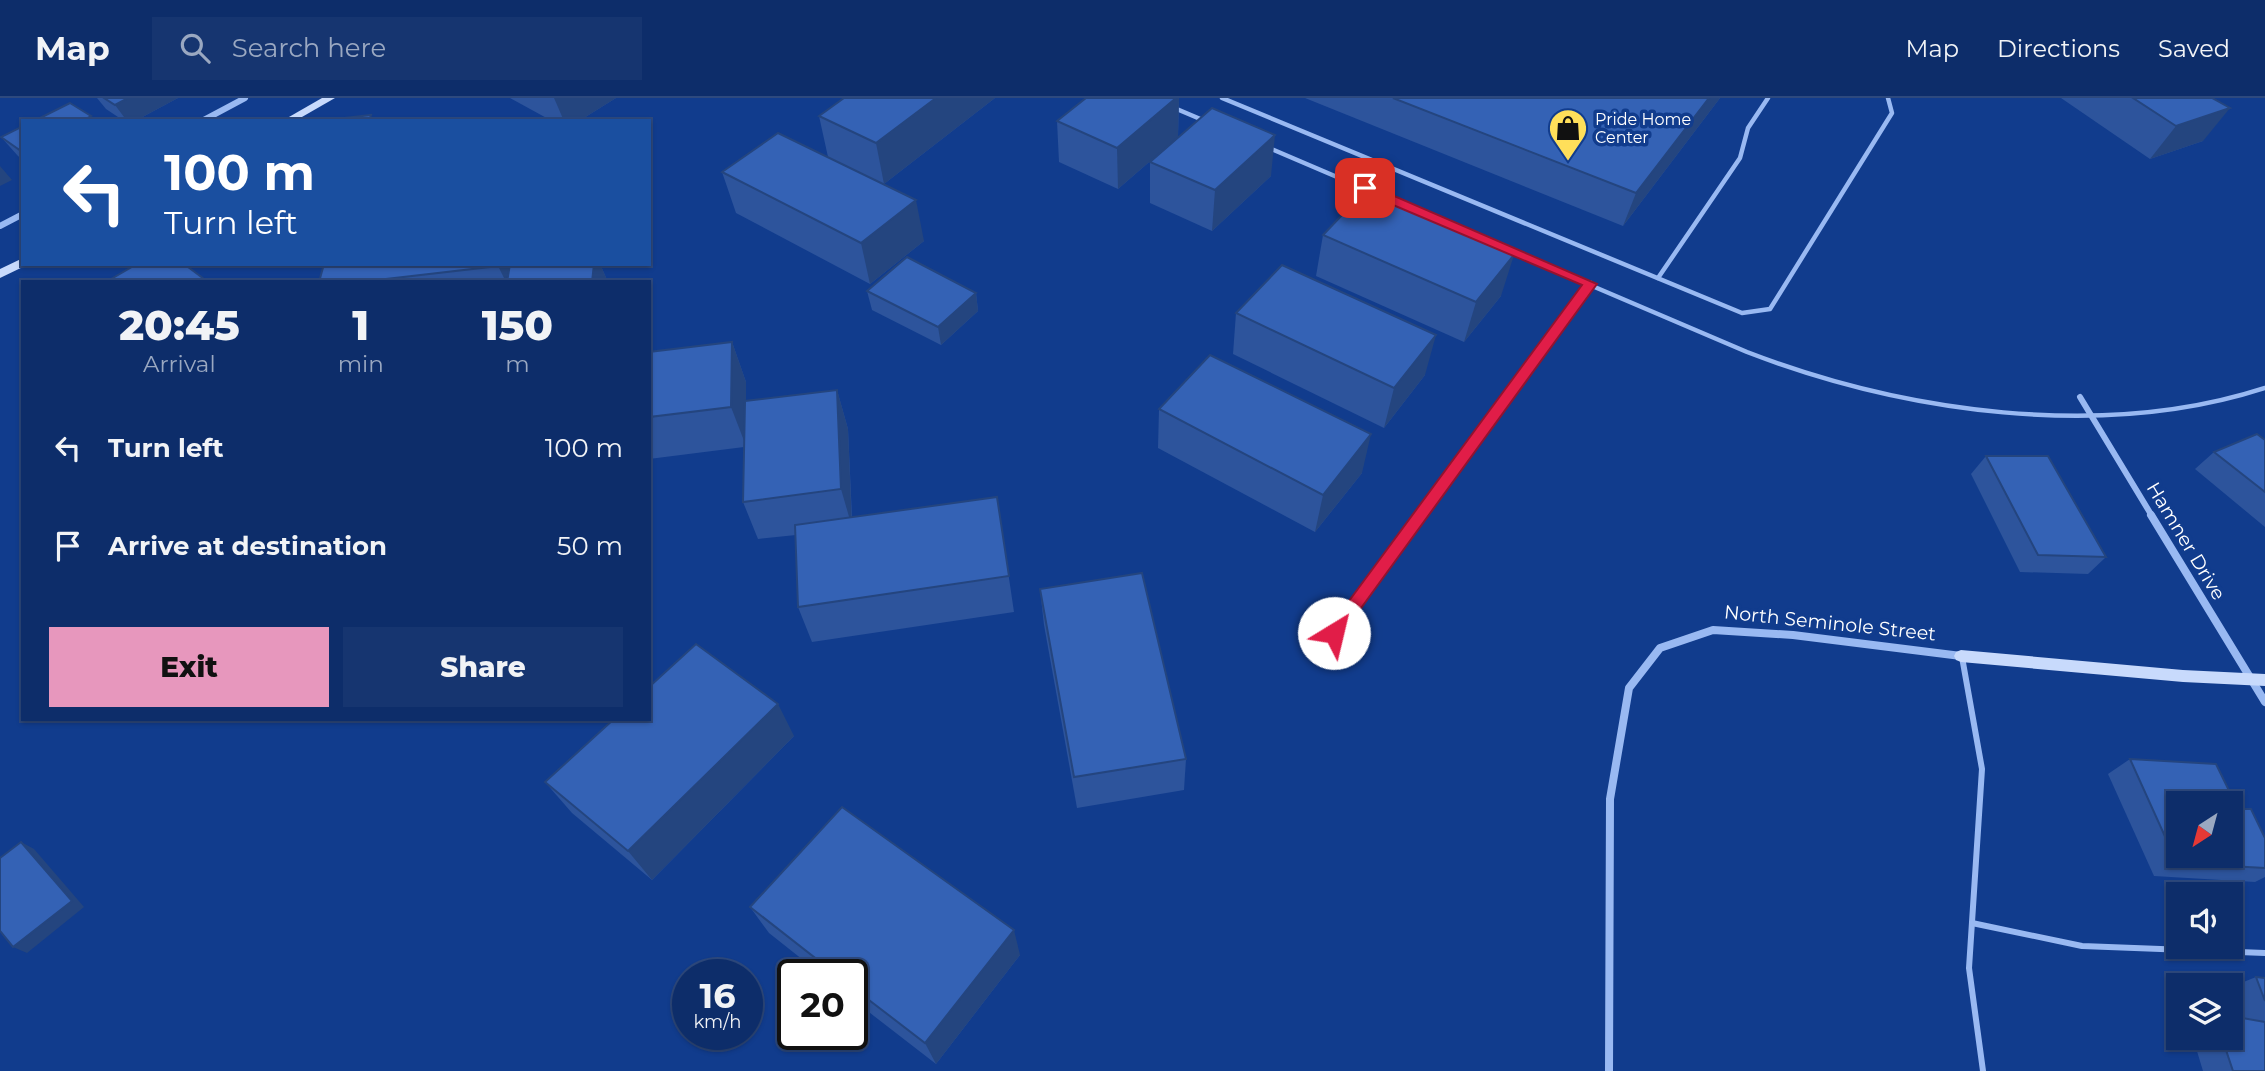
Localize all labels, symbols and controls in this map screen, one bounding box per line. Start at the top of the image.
search box [152,17,642,80]
text: Map [35,28,110,68]
icon: search [176,29,214,67]
text: Search here [232,32,386,64]
text: Map [1906,34,1959,63]
text: Directions [1997,34,2120,63]
text: Saved [2158,34,2230,63]
shop icon: Pride Home Center [1547,107,1589,162]
place label: Pride Home Center [1595,110,1691,147]
text: 100 m [164,143,315,202]
icon: left [49,147,140,238]
pin [1335,158,1395,218]
icon: arrive [1346,169,1384,207]
text: Turn left [164,203,298,242]
text: 20:45 [119,299,240,351]
text: 1 [352,299,369,351]
text: 150 [482,299,553,351]
text: Arrival [143,350,216,378]
text: min [338,350,384,378]
text: m [505,350,530,378]
icon: left [49,429,87,467]
text: Turn left [108,432,224,464]
text: 100 m [545,432,623,464]
street label: Hamner Drive [2142,478,2230,604]
icon: arrive [49,527,87,565]
text: Arrive at destination [108,530,387,562]
text: 50 m [557,530,623,562]
position arrow [1297,596,1371,670]
street label: North Seminole Street [1723,600,1937,646]
button: Exit [49,627,329,707]
button: Share [343,627,623,707]
north arrow [2166,791,2244,868]
map controls [2166,791,2243,1050]
button: sound [2166,882,2243,959]
speed limit sign: 20 [777,959,868,1050]
button: layers [2166,973,2243,1050]
text: 16 [699,974,736,1017]
text: km/h [693,1011,742,1033]

